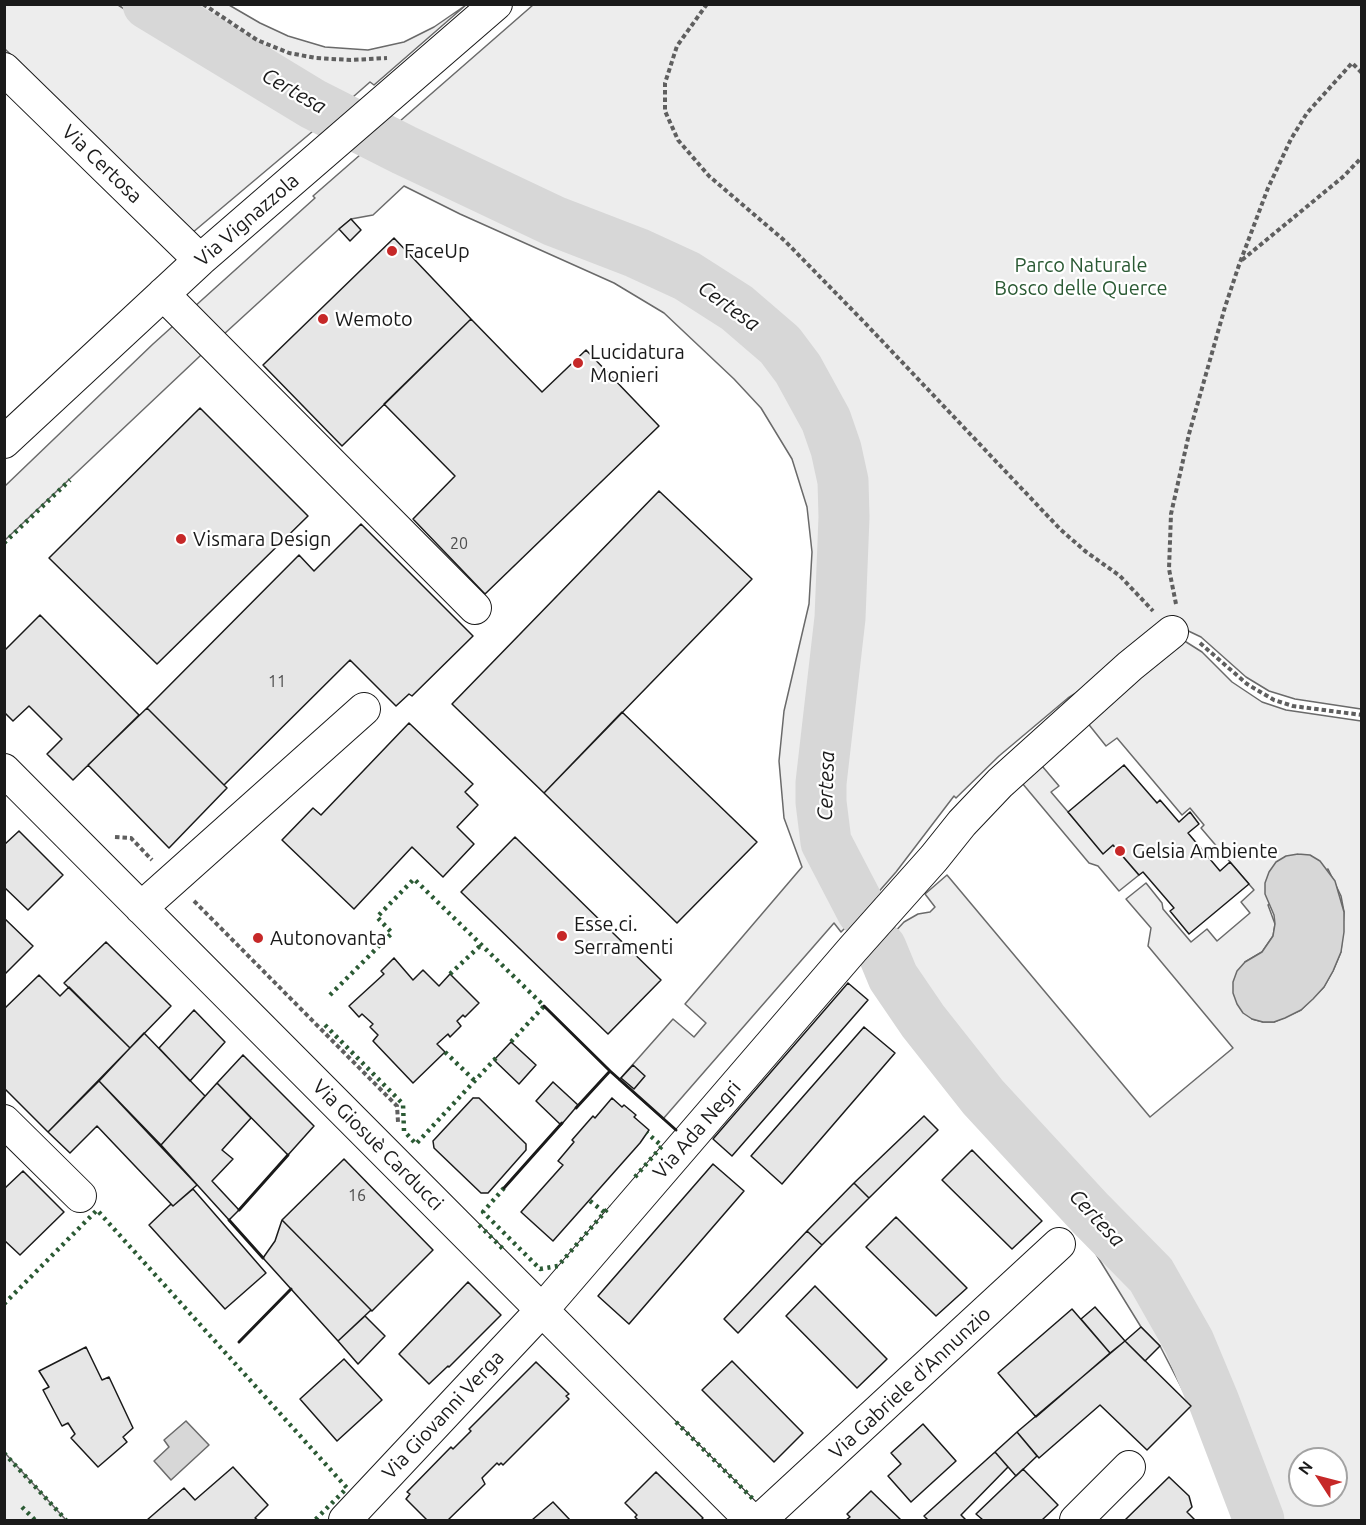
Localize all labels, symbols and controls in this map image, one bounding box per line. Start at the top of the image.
water label: Certesa [257,63,331,119]
street label: Via Certosa [57,120,147,208]
street label: Via Vignazzola [190,168,304,272]
place label: FaceUp [404,239,470,263]
marker: FaceUp [385,244,399,258]
park label: Parco Naturale Bosco delle Querce [994,253,1168,300]
water label: Certesa [693,275,765,337]
place label: Wemoto [335,307,413,331]
marker: Wemoto [316,312,330,326]
place label: Lucidatura Monieri [590,340,685,387]
marker: Lucidatura Monieri [571,356,585,370]
place label: Vismara Design [193,527,331,551]
marker: Vismara Design [174,532,188,546]
house number: 20 [450,534,468,554]
house number: 11 [268,672,286,692]
water label: Certesa [812,751,840,821]
place label: Gelsia Ambiente [1132,839,1278,863]
marker: Gelsia Ambiente [1113,844,1127,858]
place label: Esse.ci. Serramenti [574,912,673,959]
place label: Autonovanta [270,926,387,950]
marker: Esse.ci. Serramenti [555,929,569,943]
marker: Autonovanta [251,931,265,945]
street label: Via Giosuè Carducci [308,1075,448,1215]
street label: Via Ada Negri [648,1076,746,1184]
water label: Certesa [1064,1184,1130,1252]
house number: 16 [348,1186,366,1206]
street label: Via Gabriele d'Annunzio [824,1302,996,1464]
street label: Via Giovanni Verga [377,1346,509,1484]
north arrow [1288,1447,1348,1507]
text: N [1294,1457,1316,1478]

